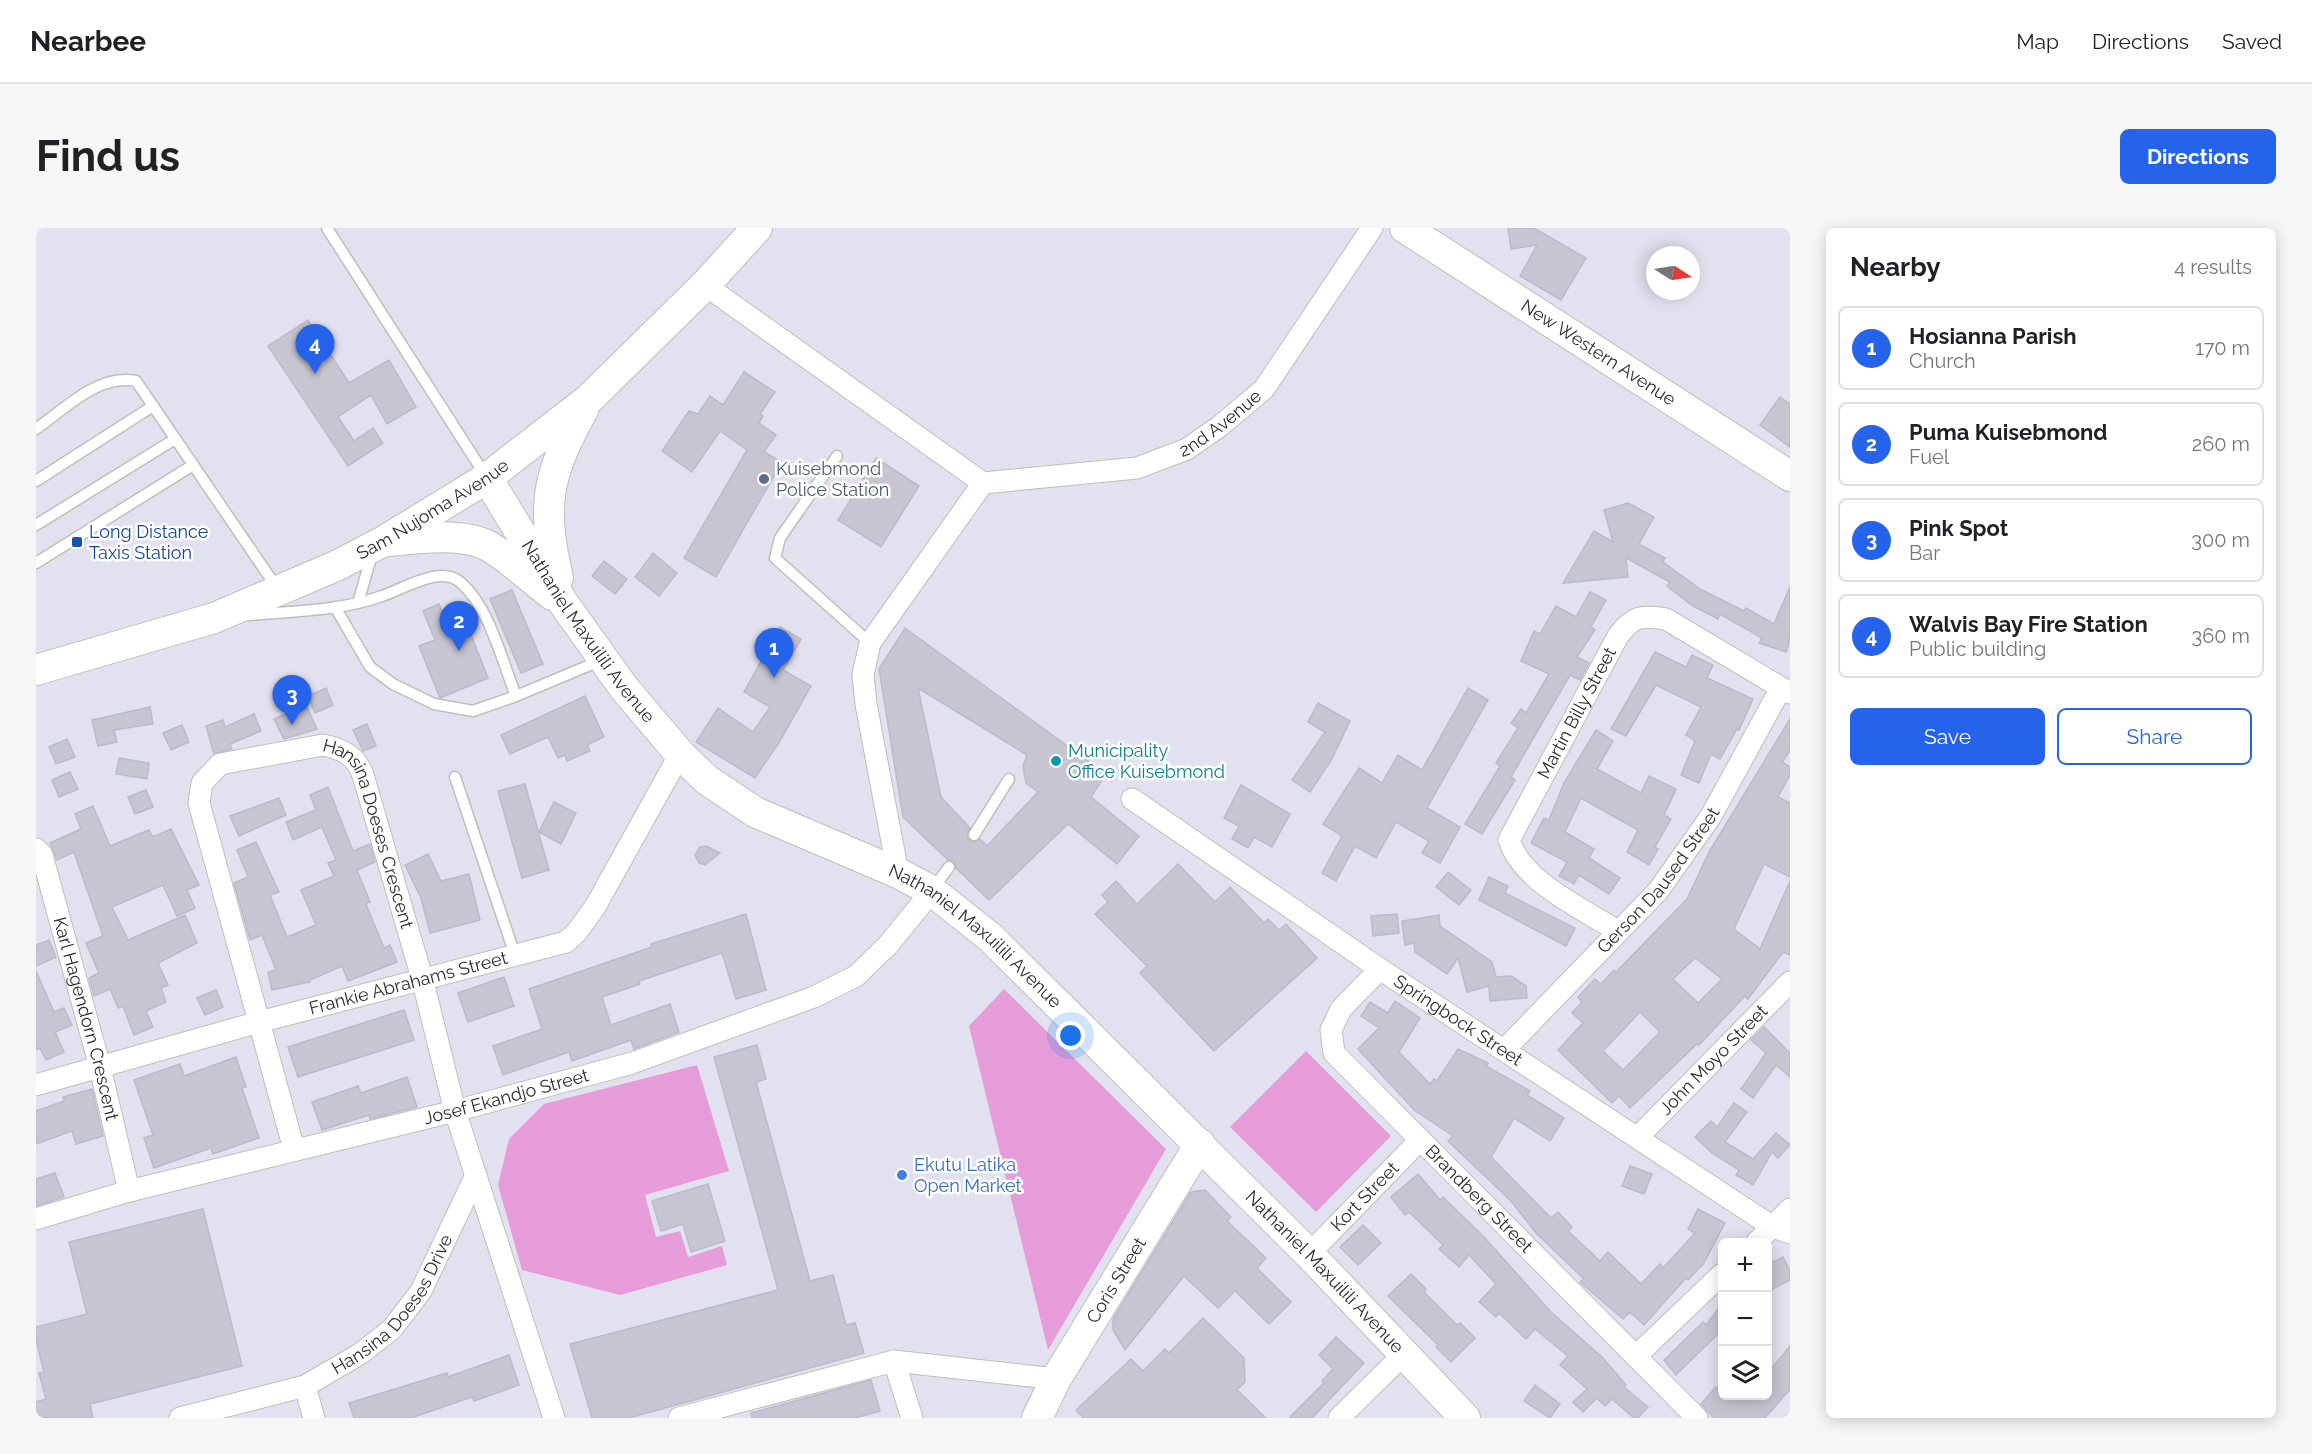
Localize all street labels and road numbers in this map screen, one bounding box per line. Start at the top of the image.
street label: New Western Avenue [1517,295,1680,410]
street label: 2nd Avenue [1176,385,1266,461]
street label: Sam Nujoma Avenue [353,454,513,564]
street label: Nathaniel Maxuilili Avenue [518,536,660,727]
street label: Martin Billy Street [1533,643,1620,782]
street label: Hansina Doeses Crescent [321,734,418,931]
street label: Gerson Daused Street [1593,804,1724,957]
street label: Nathaniel Maxuilili Avenue [886,859,1066,1012]
street label: Karl Hagendorn Crescent [49,914,123,1122]
street label: Frankie Abrahams Street [307,947,510,1019]
street label: Springbock Street [1390,970,1527,1070]
street label: John Moyo Street [1655,1000,1772,1119]
street label: Josef Ekandjo Street [422,1064,591,1128]
street label: Brandberg Street [1421,1140,1537,1257]
street label: Kort Street [1326,1157,1403,1235]
street label: Nathaniel Maxuilili Avenue [1241,1186,1409,1357]
street label: Hansina Doeses Drive [328,1230,456,1378]
street label: Coris Street [1082,1233,1150,1327]

